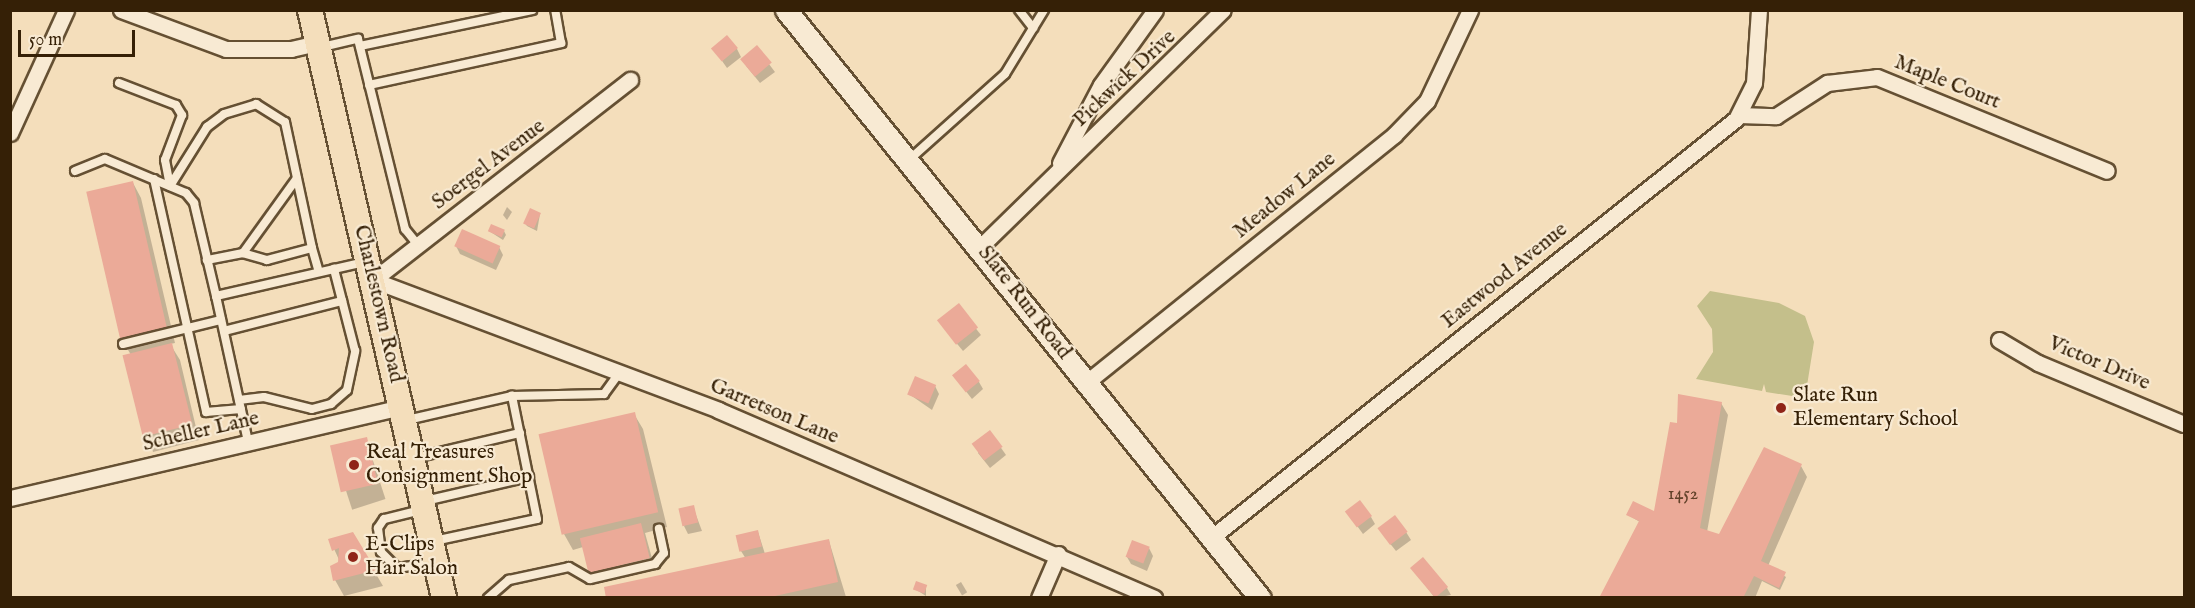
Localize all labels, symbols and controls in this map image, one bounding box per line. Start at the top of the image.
scale bar [21,18,138,56]
street label: Pickwick Drive [1069,25,1181,133]
text: 50 m [29,29,62,52]
street label: Maple Court [1890,50,2004,116]
street label: Soergel Avenue [428,114,550,216]
street label: Meadow Lane [1229,147,1341,245]
street label: Eastwood Avenue [1437,218,1573,334]
street label: Charlestown Road [348,223,408,385]
street label: Slate Run Road [972,241,1076,365]
street label: Victor Drive [2044,331,2154,397]
street label: Garretson Lane [706,374,842,450]
place label: Slate Run Elementary School [1793,383,1958,433]
marker: Slate Run Elementary School [1774,401,1788,415]
street label: Scheller Lane [140,406,262,458]
place label: Real Treasures Consignment Shop [366,440,532,490]
marker: Real Treasures Consignment Shop [347,458,361,472]
house number: 1452 [1668,484,1698,506]
place label: E-Clips Hair Salon [365,532,458,582]
marker: E-Clips Hair Salon [346,550,360,564]

